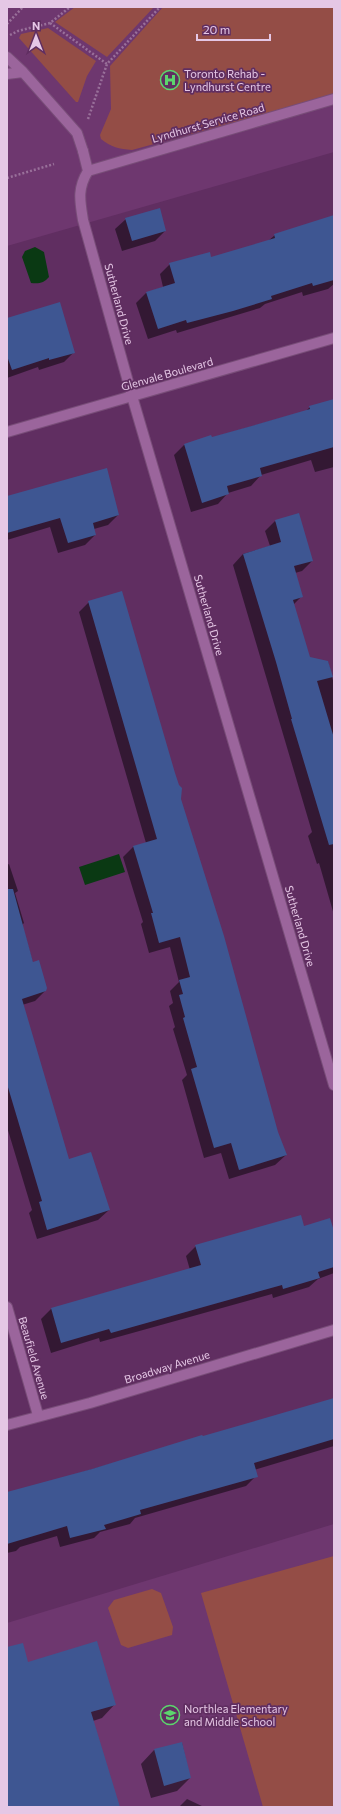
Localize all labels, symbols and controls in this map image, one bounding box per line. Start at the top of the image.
north arrow [16,16,56,56]
scale bar [197,16,270,42]
text: N [32,19,40,32]
text: 20 m [203,22,230,36]
place label: Toronto Rehab - Lyndhurst Centre [184,67,271,93]
hospital icon: Toronto Rehab - Lyndhurst Centre [159,69,181,91]
street label: Lyndhurst Service Road [150,100,266,145]
street label: Sutherland Drive [102,262,137,346]
street label: Glenvale Boulevard [119,354,214,393]
street label: Sutherland Drive [192,573,227,657]
street label: Sutherland Drive [283,884,318,968]
street label: Beaufield Avenue [16,1315,53,1401]
street label: Broadway Avenue [123,1347,211,1386]
place label: Northlea Elementary and Middle School [184,1702,288,1728]
school or university icon: Northlea Elementary and Middle School [159,1704,181,1726]

